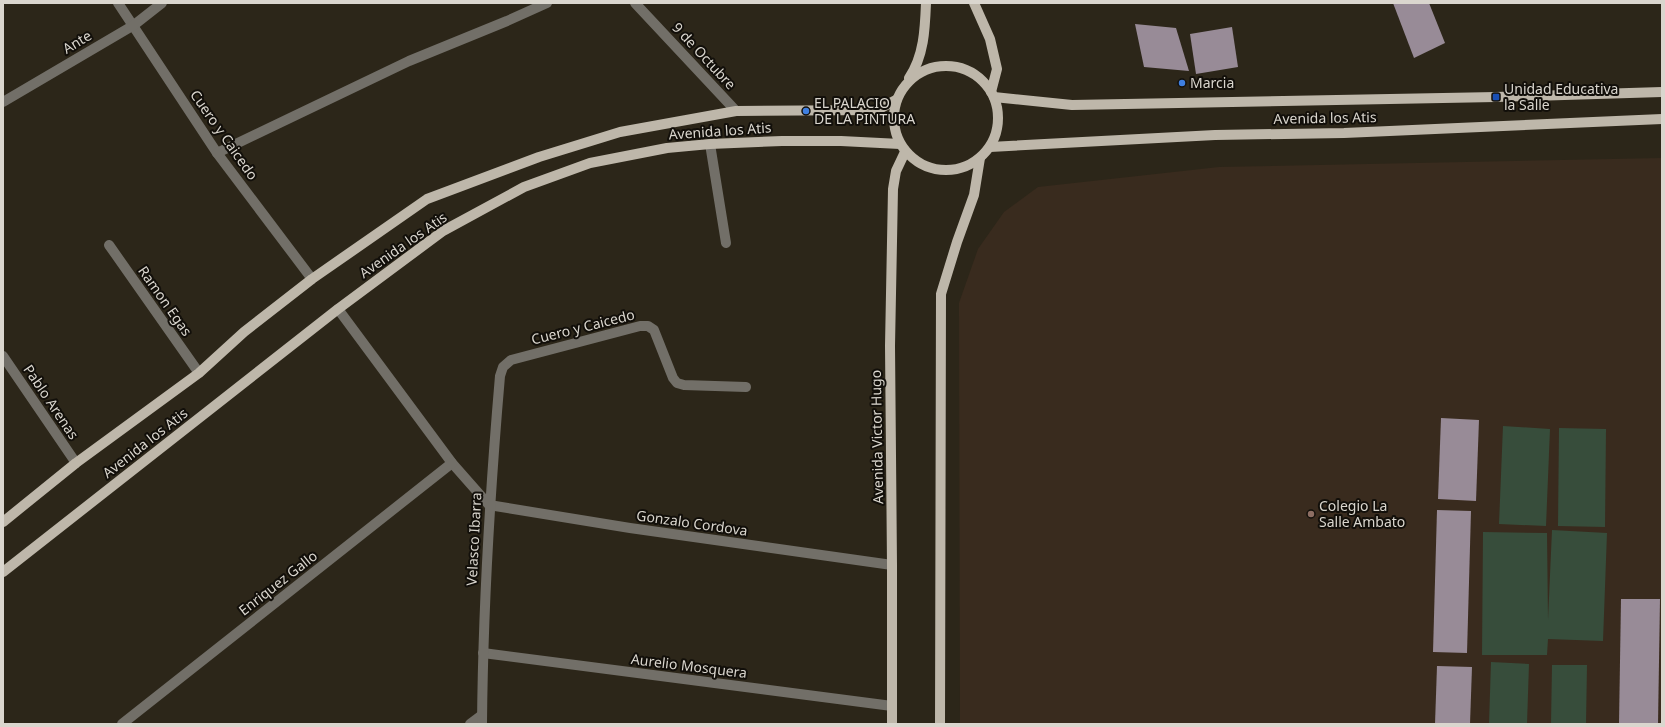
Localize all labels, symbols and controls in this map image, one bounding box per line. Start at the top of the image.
street label: 9 de Octubre [668,18,740,93]
street label: Ante [59,26,95,58]
place label: Marcia [1190,73,1234,92]
marker: Marcia [1177,78,1187,88]
place label: Unidad Educativa la Salle [1504,79,1618,114]
street label: Cuero y Caicedo [186,86,263,184]
marker: Unidad Educativa la Salle [1491,92,1501,102]
place label: EL PALACIO DE LA PINTURA [814,93,915,128]
marker: EL PALACIO DE LA PINTURA [801,106,811,116]
street label: Avenida los Atis [1273,107,1377,128]
street label: Avenida los Atis [668,117,772,144]
street label: Avenida los Atis [355,207,451,282]
street label: Ramon Egas [134,262,197,340]
street label: Cuero y Caicedo [529,304,637,349]
street label: Pablo Arenas [19,361,84,443]
street label: Avenida Victor Hugo [866,370,887,504]
street label: Avenida los Atis [98,403,191,482]
street label: Velasco Ibarra [462,492,485,586]
place label: Colegio La Salle Ambato [1319,496,1405,531]
street label: Gonzalo Cordova [635,505,749,540]
marker: Colegio La Salle Ambato [1306,509,1316,519]
street label: Enriquez Gallo [234,546,321,619]
street label: Aurelio Mosquera [630,649,748,682]

